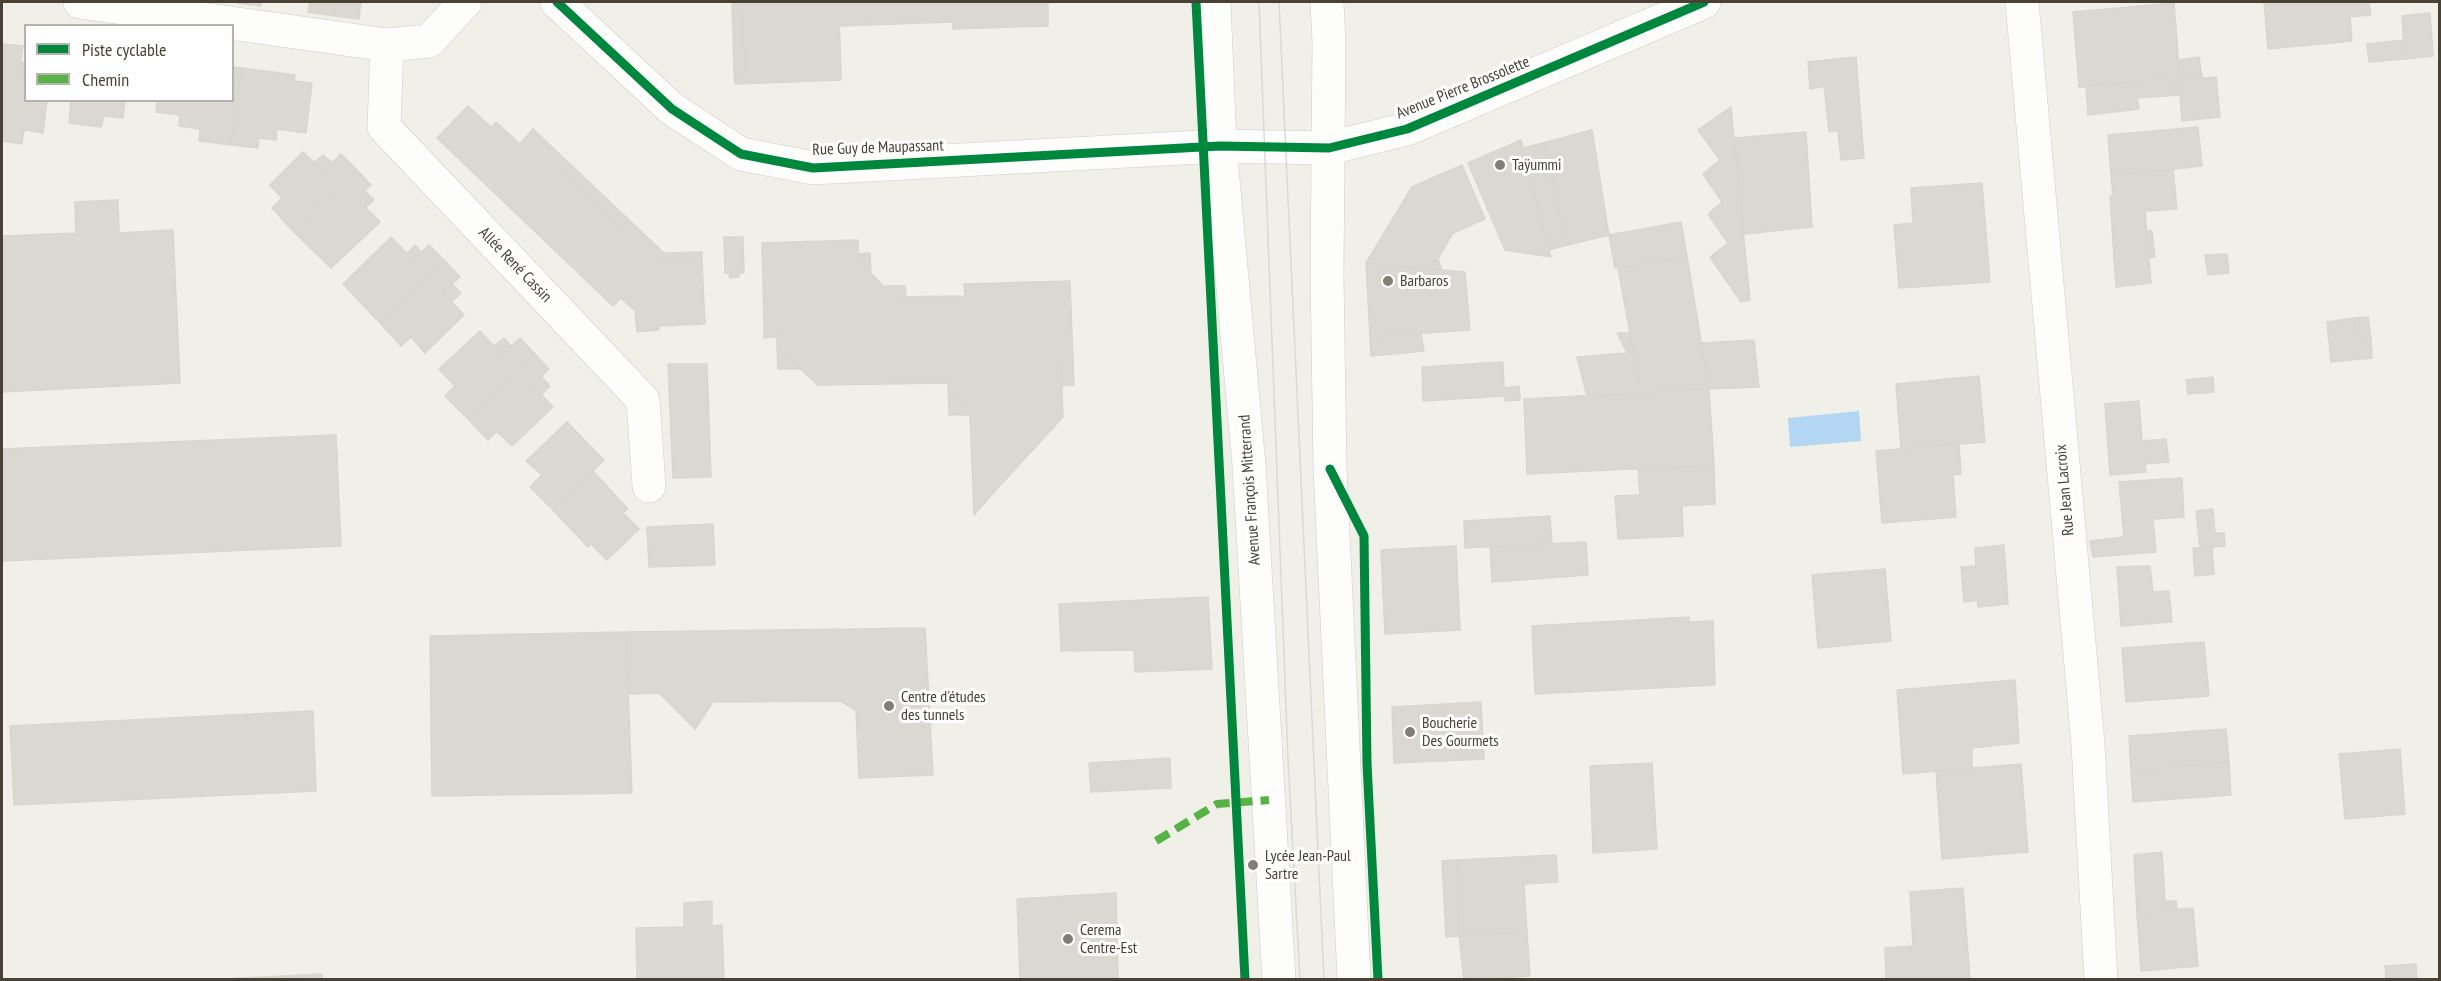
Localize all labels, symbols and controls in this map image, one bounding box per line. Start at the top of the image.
legend [24,24,234,102]
text: Piste cyclable [82,38,166,61]
street label: Avenue Pierre Brossolette [1394,52,1532,124]
text: Chemin [82,68,129,91]
street label: Rue Guy de Maupassant [812,136,944,160]
place label: Taÿummi [1512,155,1561,175]
marker: Taÿummi [1493,158,1507,172]
street label: Allée René Cassin [474,223,556,307]
place label: Barbaros [1400,271,1448,291]
marker: Barbaros [1381,274,1395,288]
street label: Avenue François Mitterrand [1235,414,1265,566]
street label: Rue Jean Lacroix [2051,443,2079,537]
place label: Centre d'études des tunnels [901,687,986,725]
marker: Centre d'études des tunnels [882,699,896,713]
place label: Boucherie Des Gourmets [1422,713,1499,751]
marker: Boucherie Des Gourmets [1403,725,1417,739]
place label: Lycée Jean-Paul Sartre [1265,846,1351,884]
marker: Lycée Jean-Paul Sartre [1246,858,1260,872]
place label: Cerema Centre-Est [1080,920,1137,958]
marker: Cerema Centre-Est [1061,932,1075,946]

